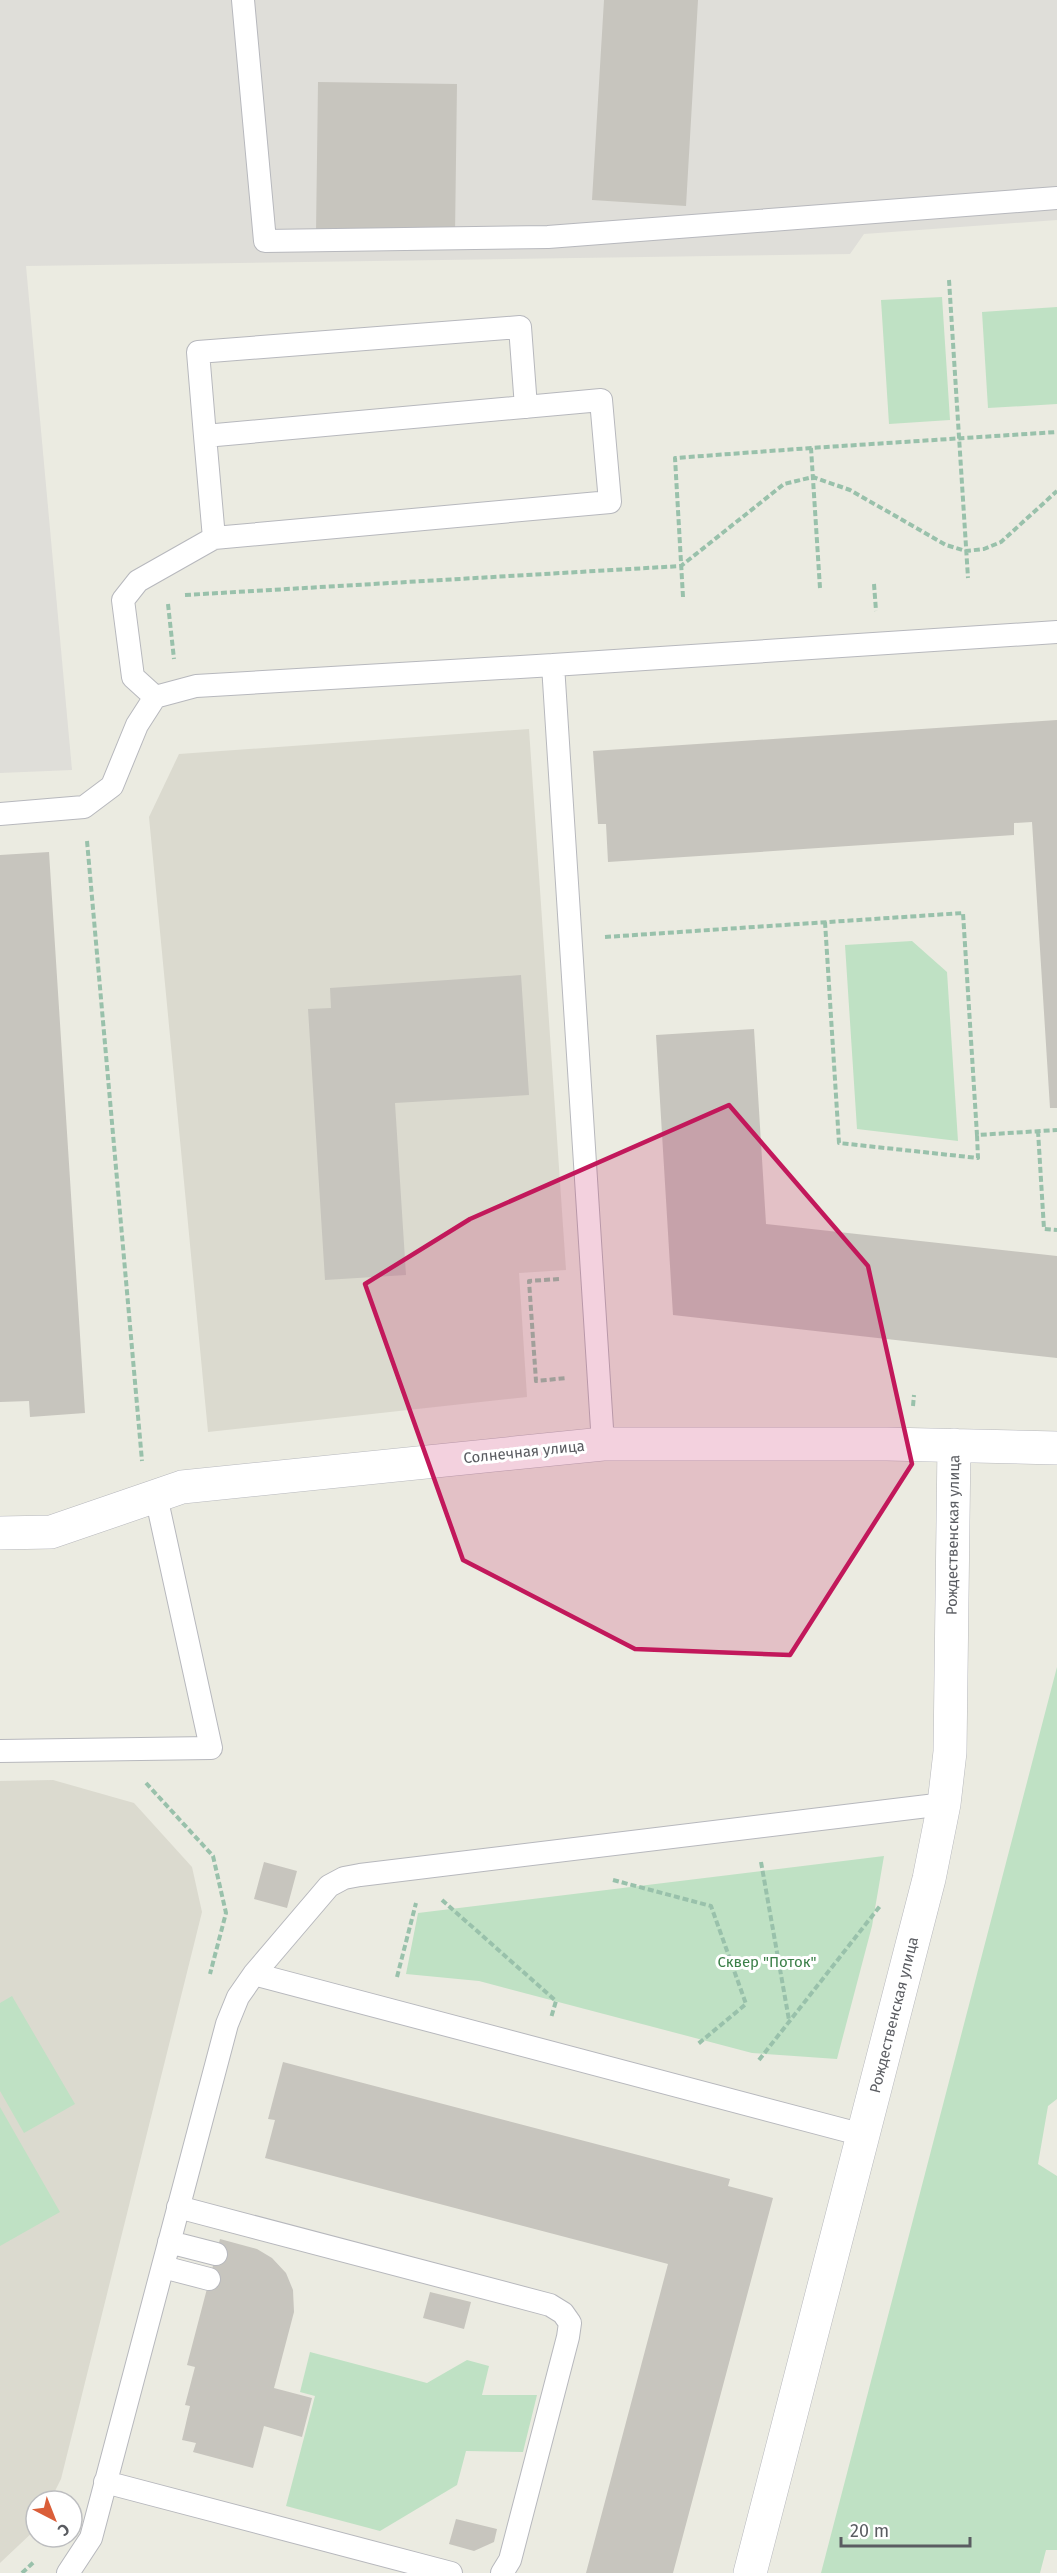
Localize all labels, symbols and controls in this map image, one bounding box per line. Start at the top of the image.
street label: Солнечная улица [462,1437,586,1467]
street label: Рождественская улица [943,1455,963,1615]
street label: Рождественская улица [866,1935,922,2095]
park label: Сквер "Поток" [718,1953,816,1971]
north arrow [24,2489,84,2549]
scale bar [841,2510,970,2548]
text: С [53,2520,73,2540]
text: 20 m [850,2520,889,2542]

